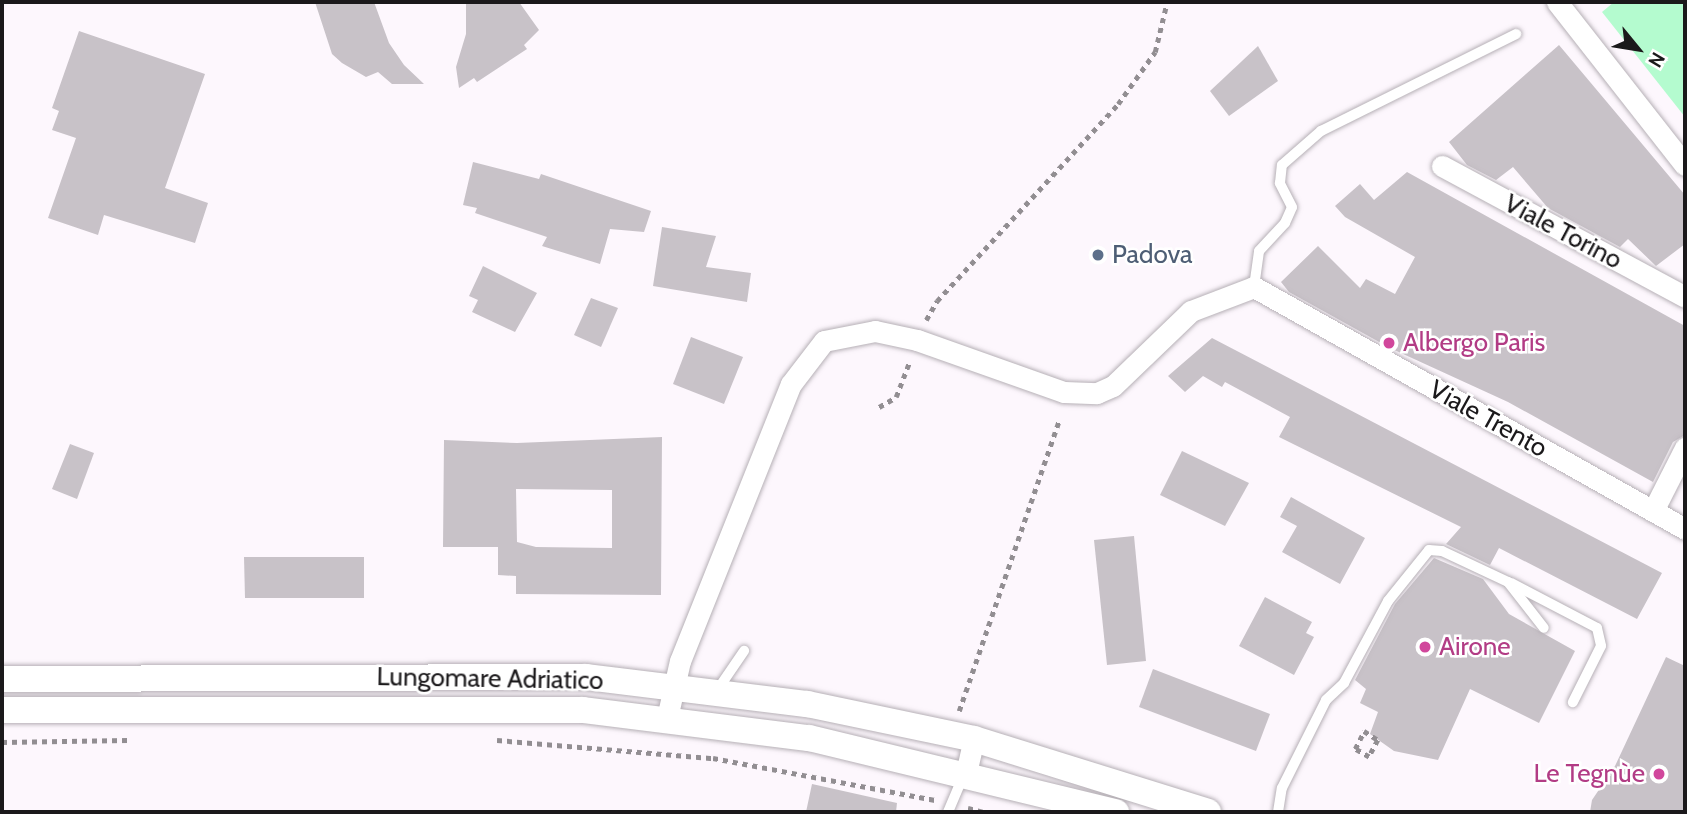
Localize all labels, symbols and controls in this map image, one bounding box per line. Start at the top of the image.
north arrow [1603,14,1673,84]
text: N [1643,48,1670,71]
street label: Viale Torino [1499,188,1627,276]
place label: Padova [1112,239,1193,271]
marker: Padova [1090,247,1106,263]
place label: Albergo Paris [1403,327,1545,359]
marker: Albergo Paris [1381,335,1397,351]
street label: Viale Trento [1423,374,1553,464]
place label: Airone [1439,631,1511,663]
marker: Airone [1417,639,1433,655]
street label: Lungomare Adriatico [376,661,604,697]
place label: Le Tegnùe [1534,758,1645,790]
marker: Le Tegnùe [1651,766,1667,782]

